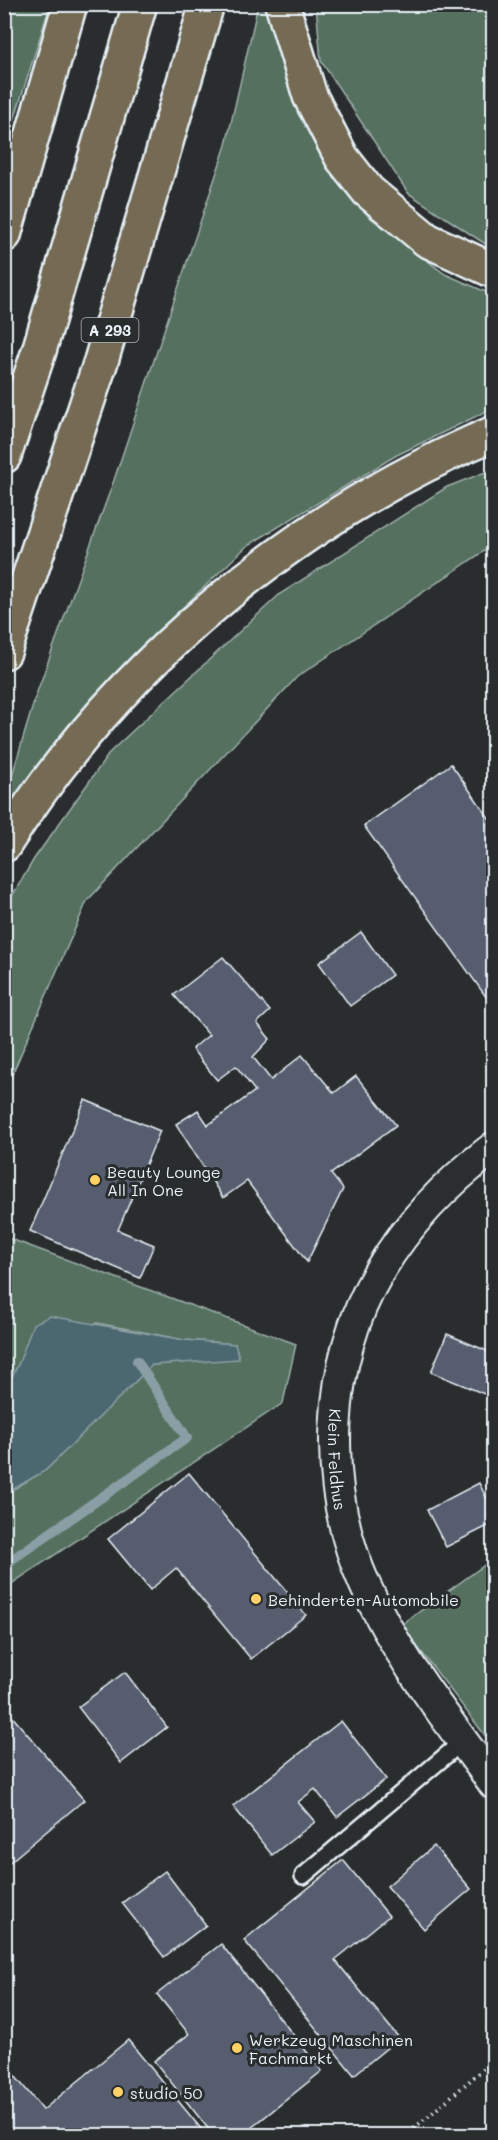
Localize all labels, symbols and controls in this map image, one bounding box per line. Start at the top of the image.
road number: A 293 [82,318,138,342]
place label: Beauty Lounge All In One [107,1161,221,1200]
marker: Beauty Lounge All In One [88,1173,102,1187]
street label: Klein Feldhus [325,1408,352,1511]
place label: Behinderten-Automobile [268,1589,459,1610]
marker: Behinderten-Automobile [249,1592,263,1606]
place label: Werkzeug Maschinen Fachmarkt [249,2029,413,2068]
marker: Werkzeug Maschinen Fachmarkt [230,2041,244,2055]
place label: studio 50 [130,2082,203,2103]
marker: studio 50 [111,2085,125,2099]

